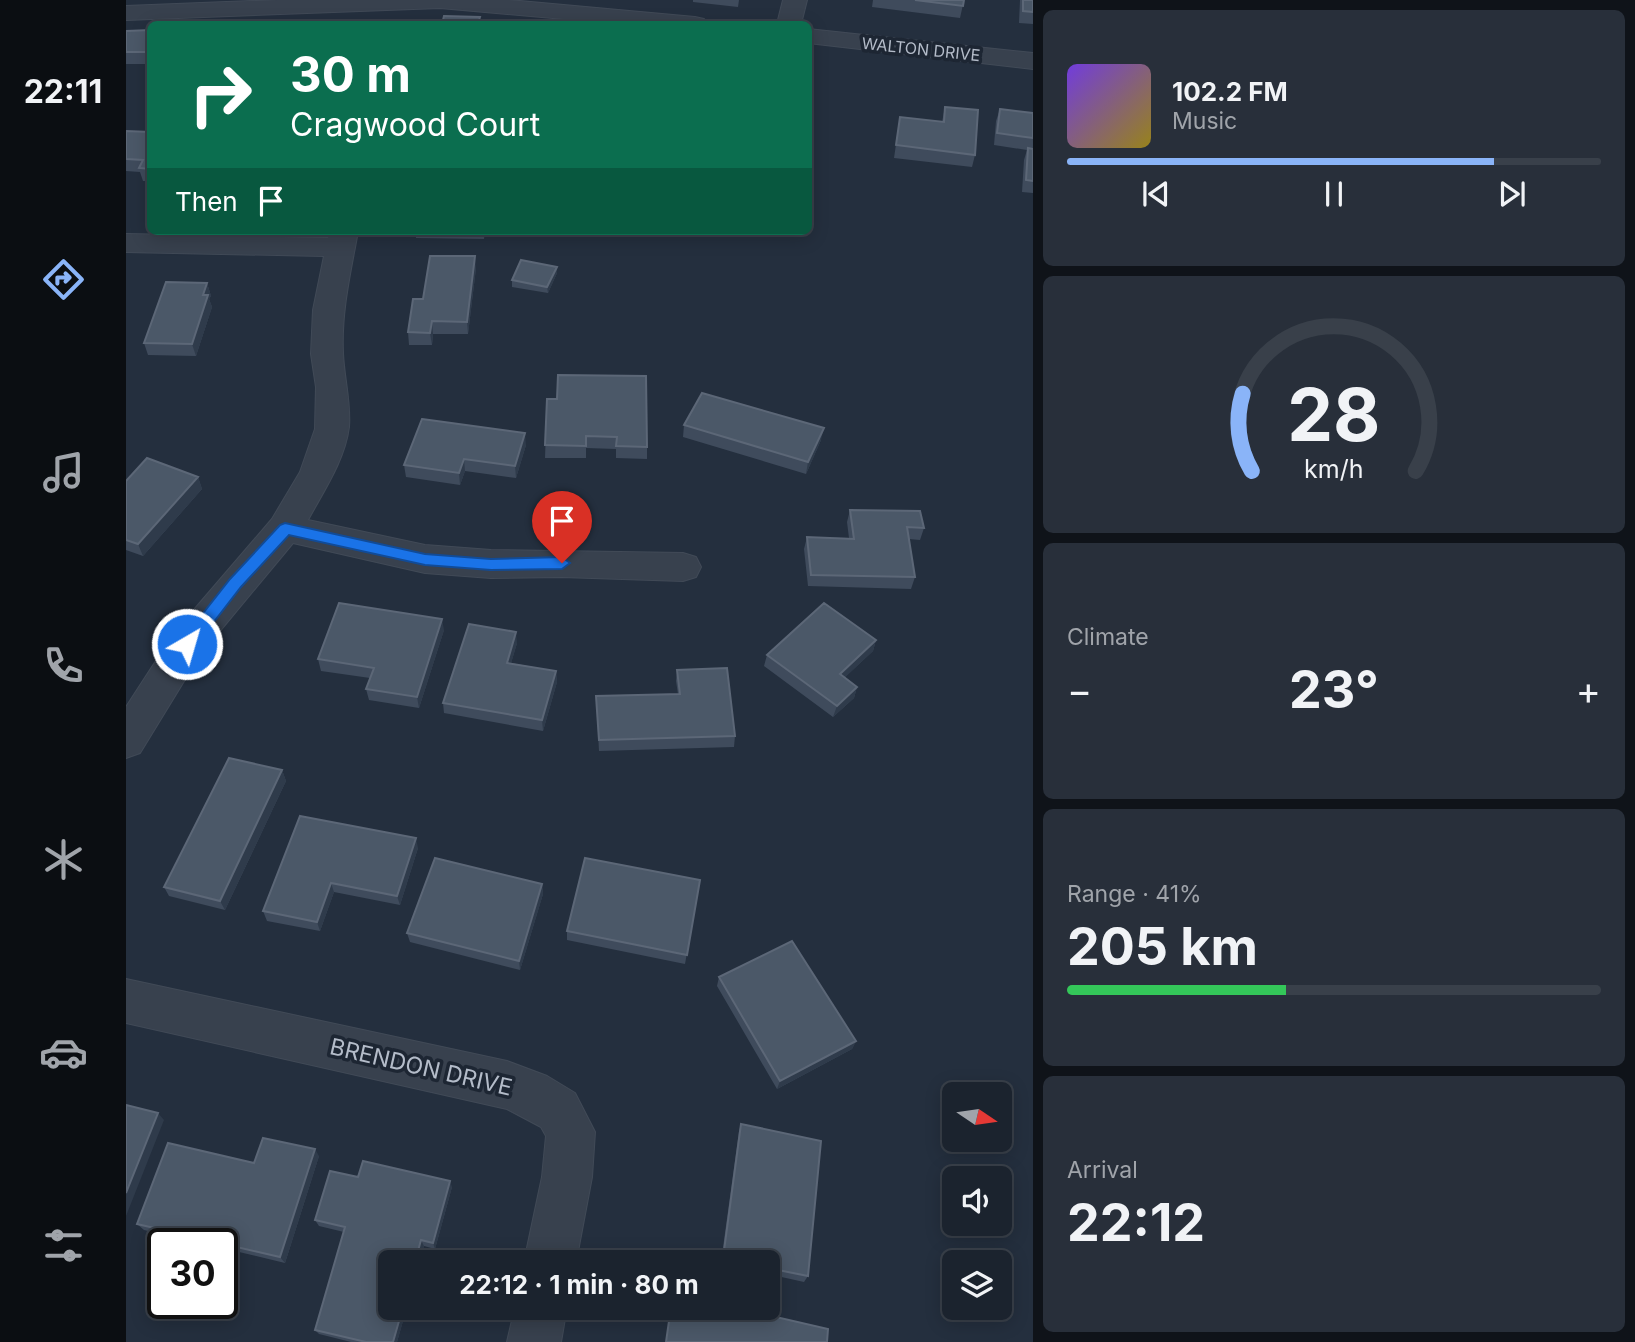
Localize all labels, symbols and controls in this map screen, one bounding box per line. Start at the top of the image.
street label: WALTON DRIVE [861,33,981,65]
text: 30 m [290,45,411,104]
icon: right [175,49,266,140]
text: 22:11 [24,72,102,111]
text: 102.2 FM [1172,76,1288,107]
text: Cragwood Court [290,105,540,144]
text: Music [1172,107,1237,135]
icon: previous [1137,175,1175,213]
icon: pause [1315,175,1353,213]
icon: next [1493,175,1531,213]
icon: arrive [252,182,290,220]
text: Then [175,186,238,217]
icon: directions [39,255,88,304]
text: 28 [1287,370,1381,459]
icon: music [39,448,88,497]
text: km/h [1304,453,1364,483]
pin [532,491,592,563]
icon: arrive [543,502,581,540]
position arrow [150,607,224,681]
text: Climate [1067,623,1149,651]
icon: phone [39,641,88,690]
text: 23° [1289,658,1379,721]
text: − [1067,667,1092,713]
text: + [1576,667,1601,713]
icon: climate [39,835,88,884]
text: Range · 41% [1067,880,1202,908]
text: 205 km [1067,915,1258,978]
icon: car [39,1028,88,1077]
street label: BRENDON DRIVE [327,1032,515,1102]
north arrow [942,1082,1012,1152]
map controls [942,1082,1012,1320]
text: Arrival [1067,1156,1138,1184]
button: sound [942,1166,1012,1236]
text: 22:12 [1067,1191,1205,1254]
icon: filters [39,1221,88,1270]
speed limit sign: 30 [147,1228,238,1319]
button: layers [942,1250,1012,1320]
text: 22:12 · 1 min · 80 m [459,1269,699,1300]

